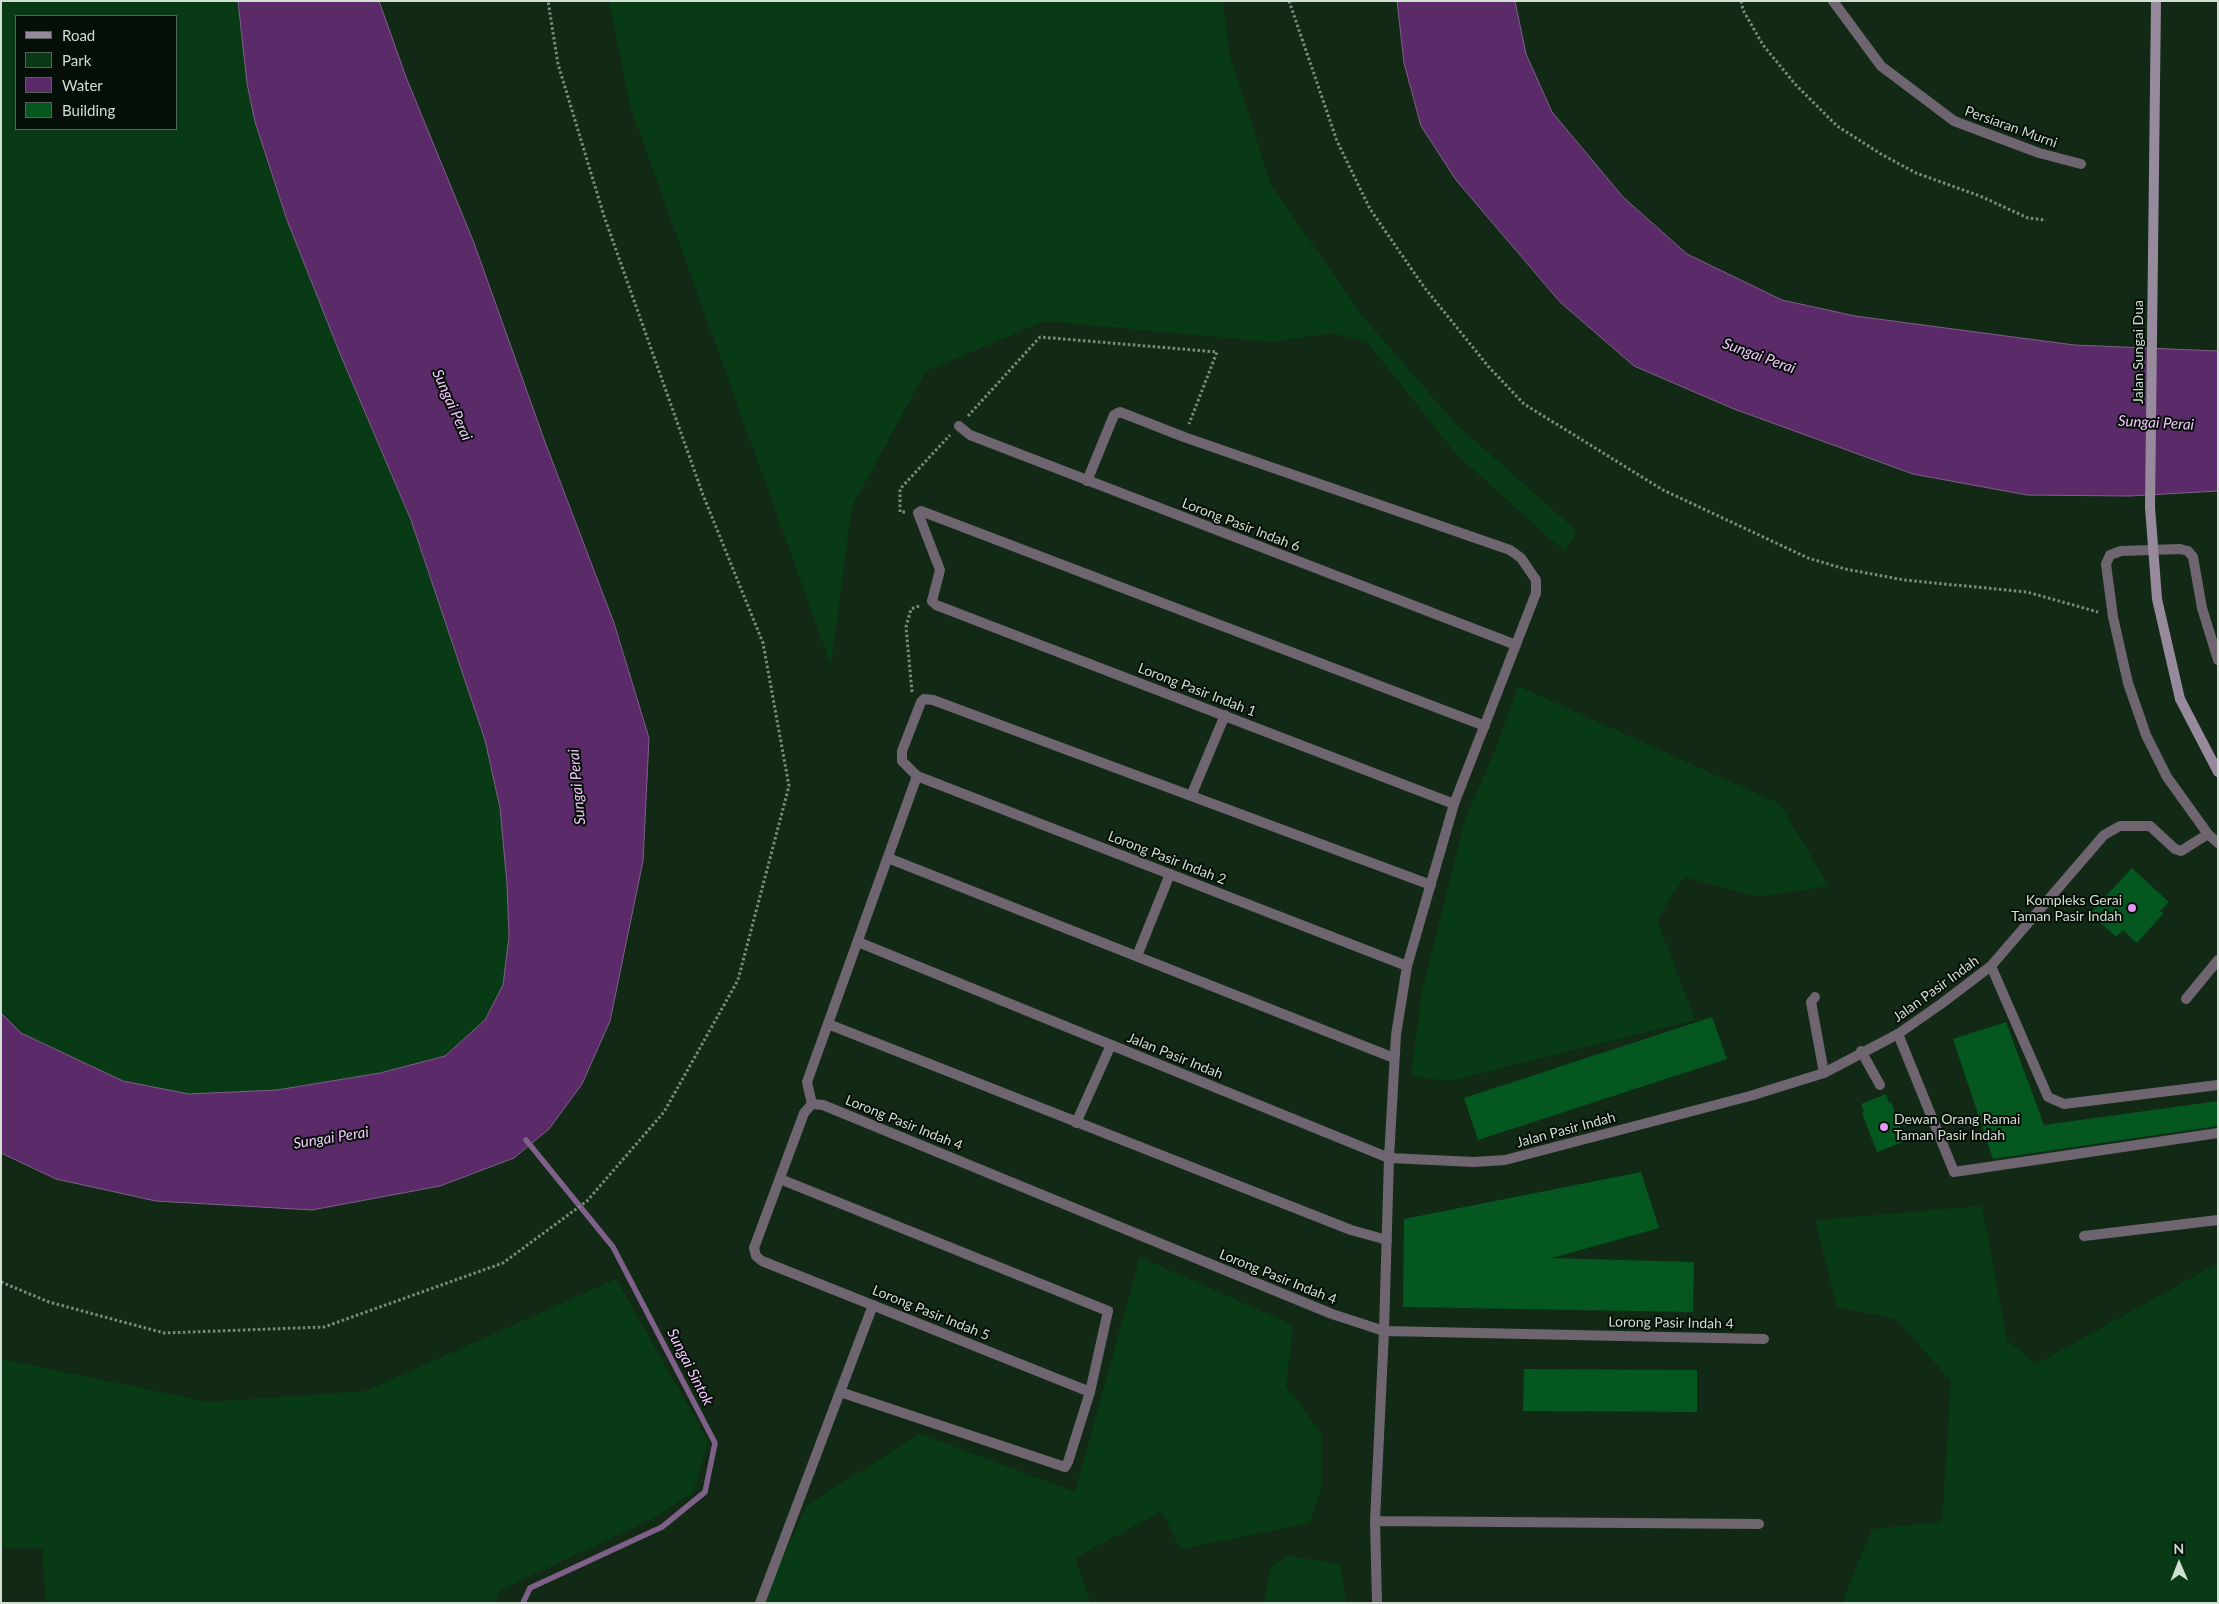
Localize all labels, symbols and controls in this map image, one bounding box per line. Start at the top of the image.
legend [15,15,178,130]
text: Road [62,26,95,44]
text: Park [62,51,91,69]
text: Water [62,76,103,94]
text: Building [62,101,115,119]
street label: Persiaran Murni [1962,102,2060,152]
street label: Jalan Sungai Dua [2130,300,2146,404]
water label: Sungai Perai [1720,335,1798,377]
water label: Sungai Perai [428,367,476,443]
water label: Sungai Perai [2118,412,2194,434]
street label: Lorong Pasir Indah 6 [1180,495,1302,555]
street label: Lorong Pasir Indah 1 [1136,660,1258,720]
water label: Sungai Perai [565,748,589,826]
street label: Lorong Pasir Indah 2 [1106,828,1228,888]
place label: Kompleks Gerai Taman Pasir Indah [2011,892,2122,924]
marker: Kompleks Gerai Taman Pasir Indah [2126,902,2138,914]
street label: Jalan Pasir Indah [1890,952,1982,1026]
street label: Jalan Pasir Indah [1125,1029,1225,1083]
street label: Lorong Pasir Indah 4 [843,1092,965,1154]
street label: Jalan Pasir Indah [1515,1109,1617,1151]
place label: Dewan Orang Ramai Taman Pasir Indah [1894,1111,2020,1144]
marker: Dewan Orang Ramai Taman Pasir Indah [1878,1121,1890,1133]
water label: Sungai Perai [292,1123,370,1153]
street label: Lorong Pasir Indah 4 [1217,1246,1339,1308]
street label: Lorong Pasir Indah 5 [870,1282,992,1344]
street label: Lorong Pasir Indah 4 [1608,1314,1734,1332]
water label: Sungai Sintok [663,1326,717,1408]
north arrow [2154,1539,2204,1589]
text: N [2173,1540,2184,1557]

